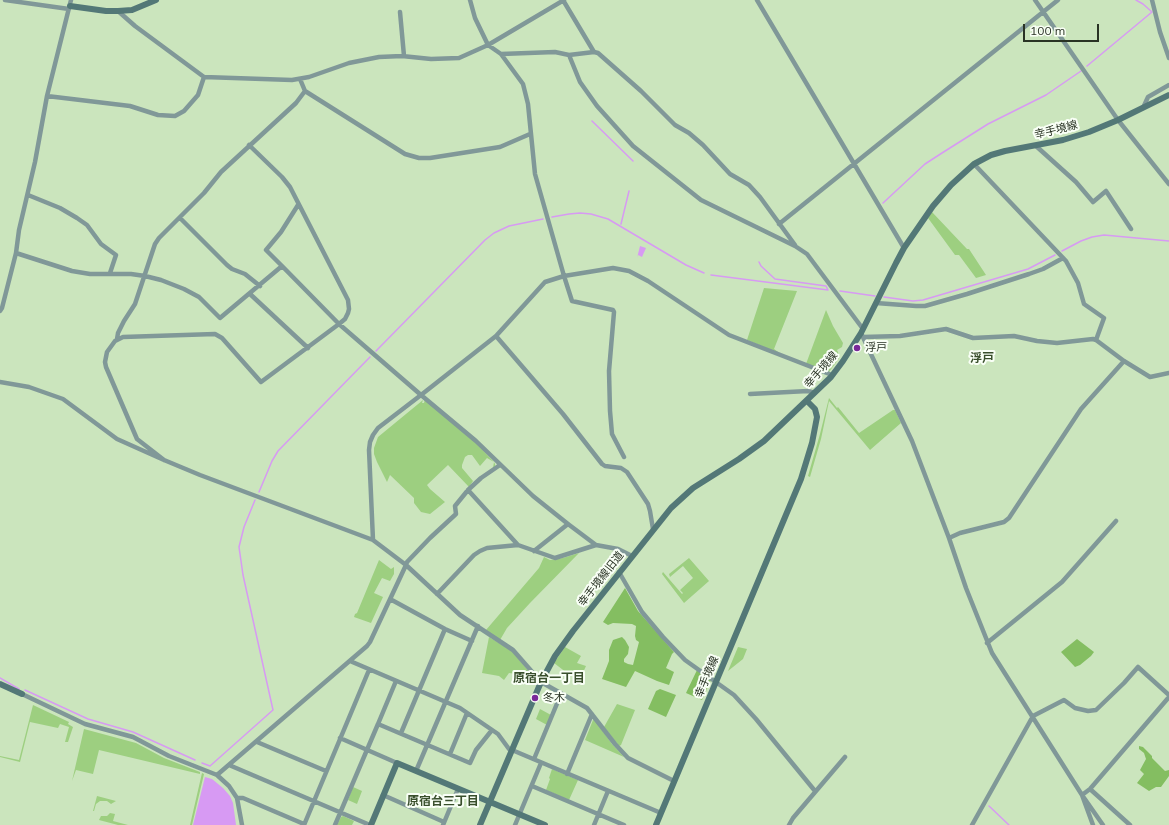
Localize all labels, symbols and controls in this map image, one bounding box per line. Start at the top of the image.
scale bar [1025,16,1101,42]
text: 100 m [1030,23,1065,38]
street label: 幸手境線 [1033,118,1079,142]
place label: 浮戸 [865,341,887,355]
marker: 浮戸 [852,343,862,353]
street label: 幸手境線 [802,349,840,391]
district label: 浮戸 [970,351,994,365]
street label: 幸手境線旧道 [575,549,627,609]
street label: 幸手境線 [692,654,722,700]
district label: 原宿台一丁目 [513,671,585,685]
place label: 冬木 [543,691,565,705]
marker: 冬木 [530,693,540,703]
district label: 原宿台三丁目 [407,794,479,808]

